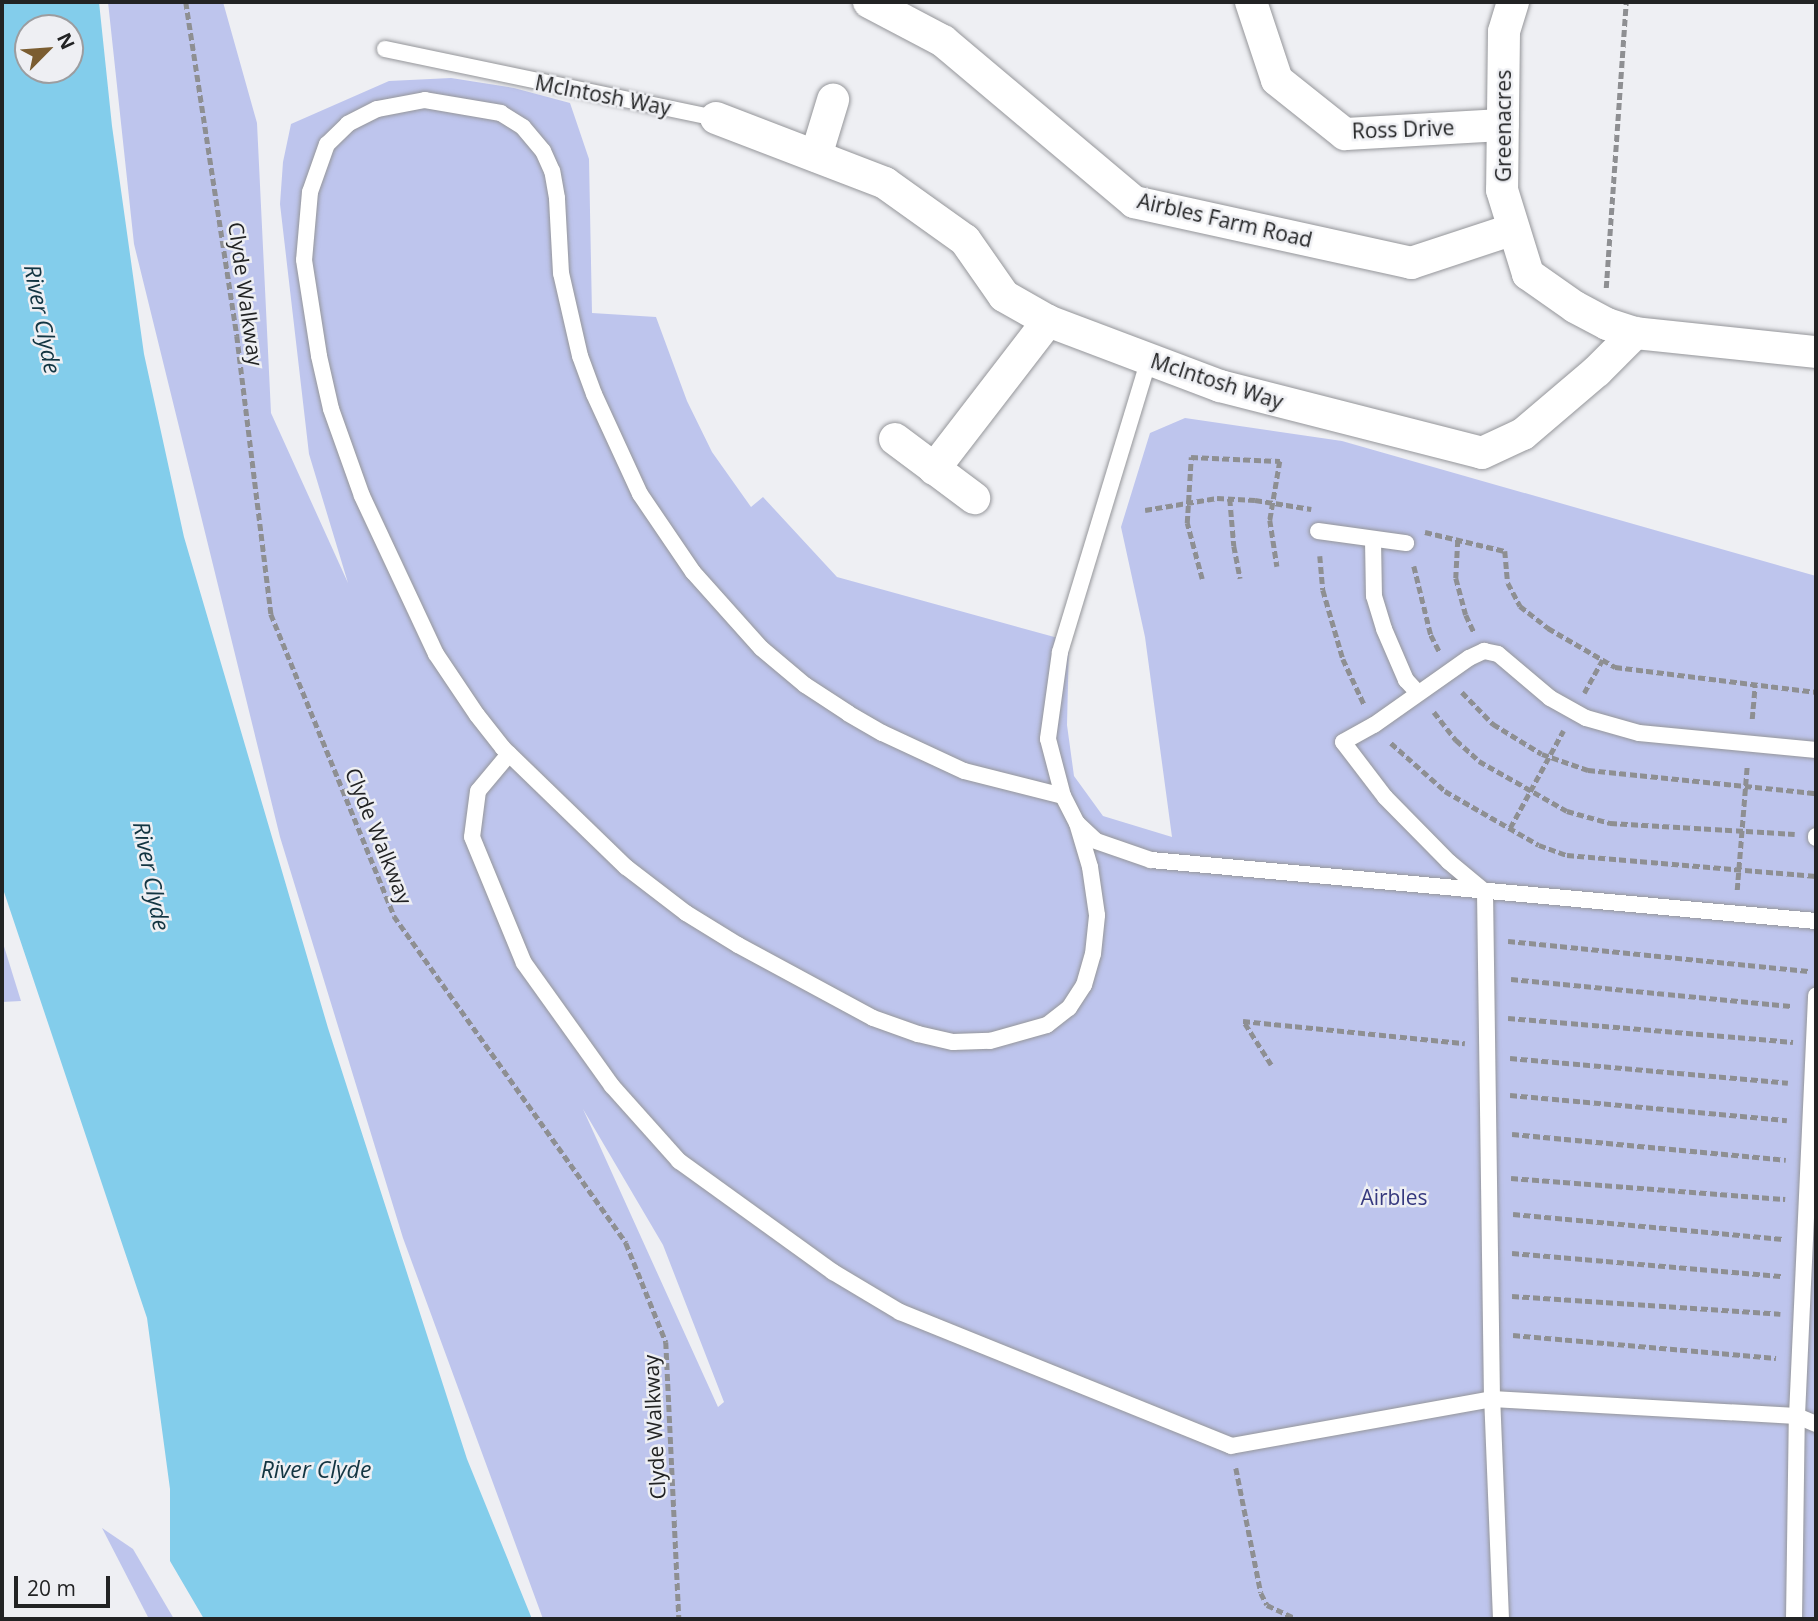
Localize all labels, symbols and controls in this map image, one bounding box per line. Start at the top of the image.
north arrow [14,14,84,84]
text: N [51,28,81,53]
street label: McIntosh Way [533,69,673,121]
street label: Greenacres [1490,70,1516,182]
street label: Ross Drive [1351,115,1455,143]
street label: Airbles Farm Road [1135,188,1315,252]
street label: Clyde Walkway [223,220,269,368]
water label: River Clyde [19,262,67,376]
street label: McIntosh Way [1148,348,1286,414]
street label: Clyde Walkway [340,764,418,908]
water label: River Clyde [128,819,176,933]
park label: Airbles [1360,1184,1428,1210]
street label: Clyde Walkway [638,1354,670,1500]
water label: River Clyde [261,1455,371,1483]
scale bar [18,1562,114,1606]
text: 20 m [27,1574,76,1602]

